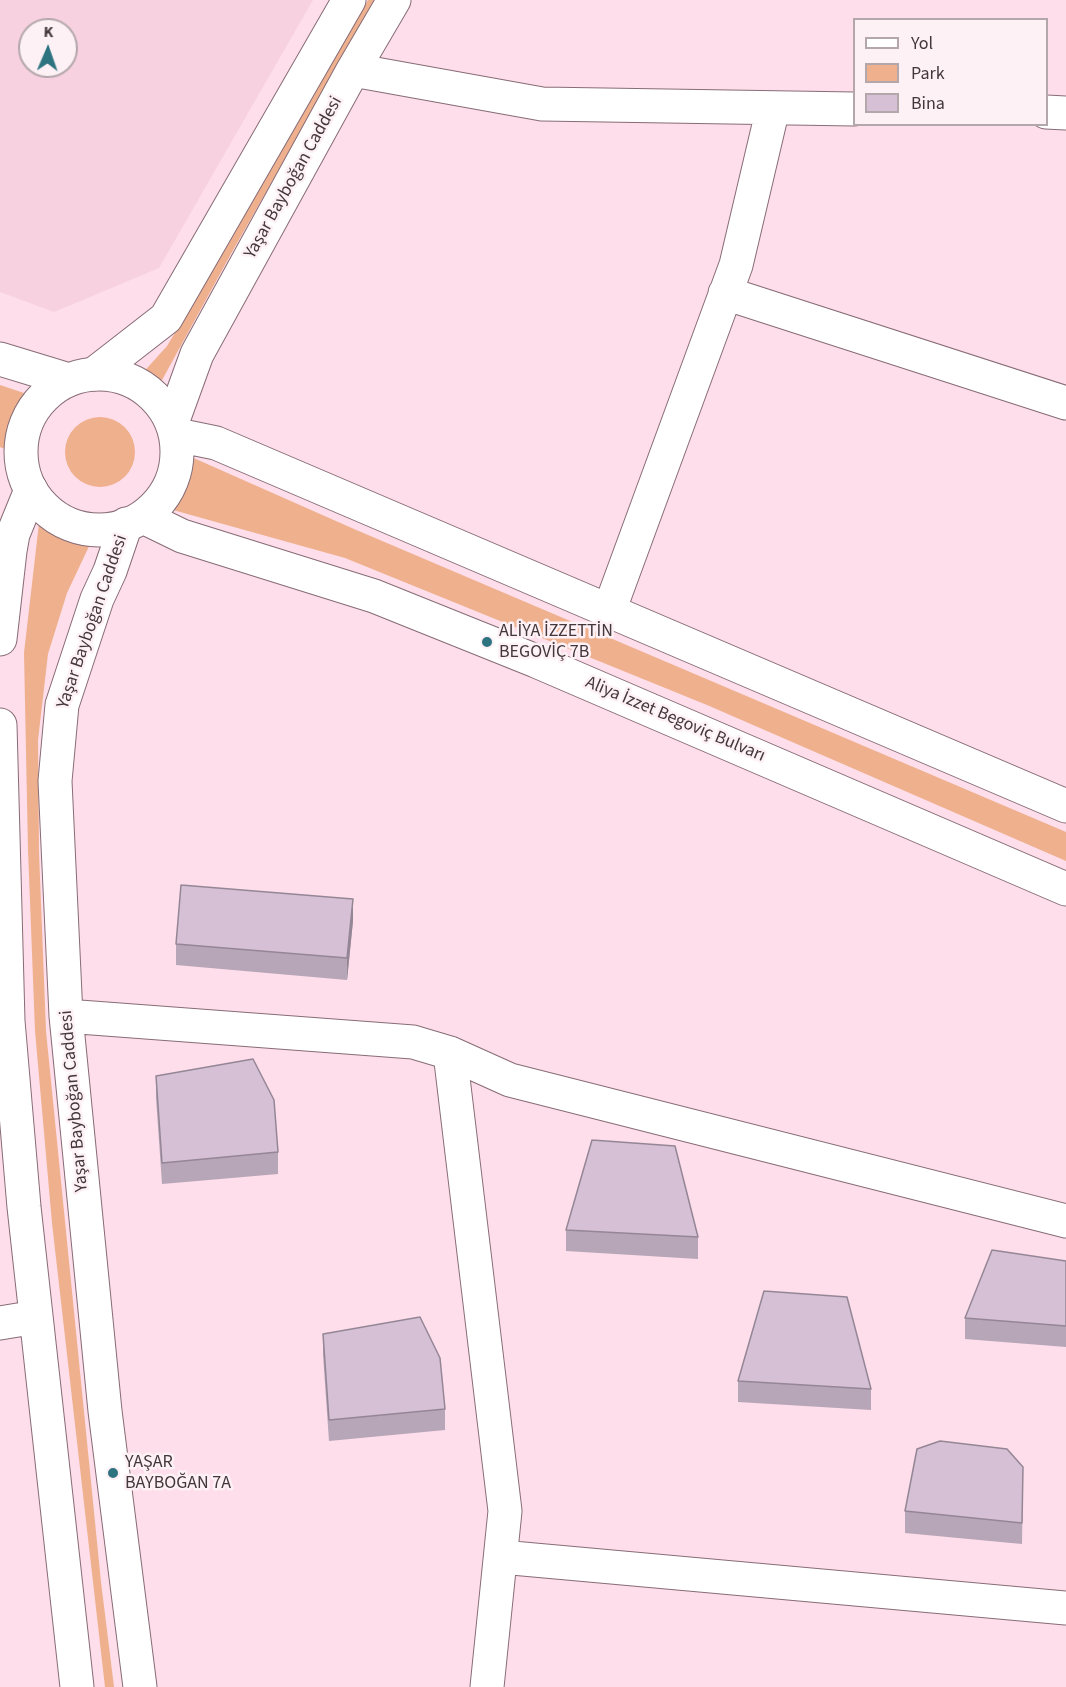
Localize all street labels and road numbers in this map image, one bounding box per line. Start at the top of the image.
street label: Yaşar Bayboğan Caddesi [240,93,348,263]
street label: Yaşar Bayboğan Caddesi [53,532,133,712]
street label: Aliya İzzet Begoviç Bulvarı [582,672,768,768]
street label: Yaşar Bayboğan Caddesi [56,1009,94,1193]

